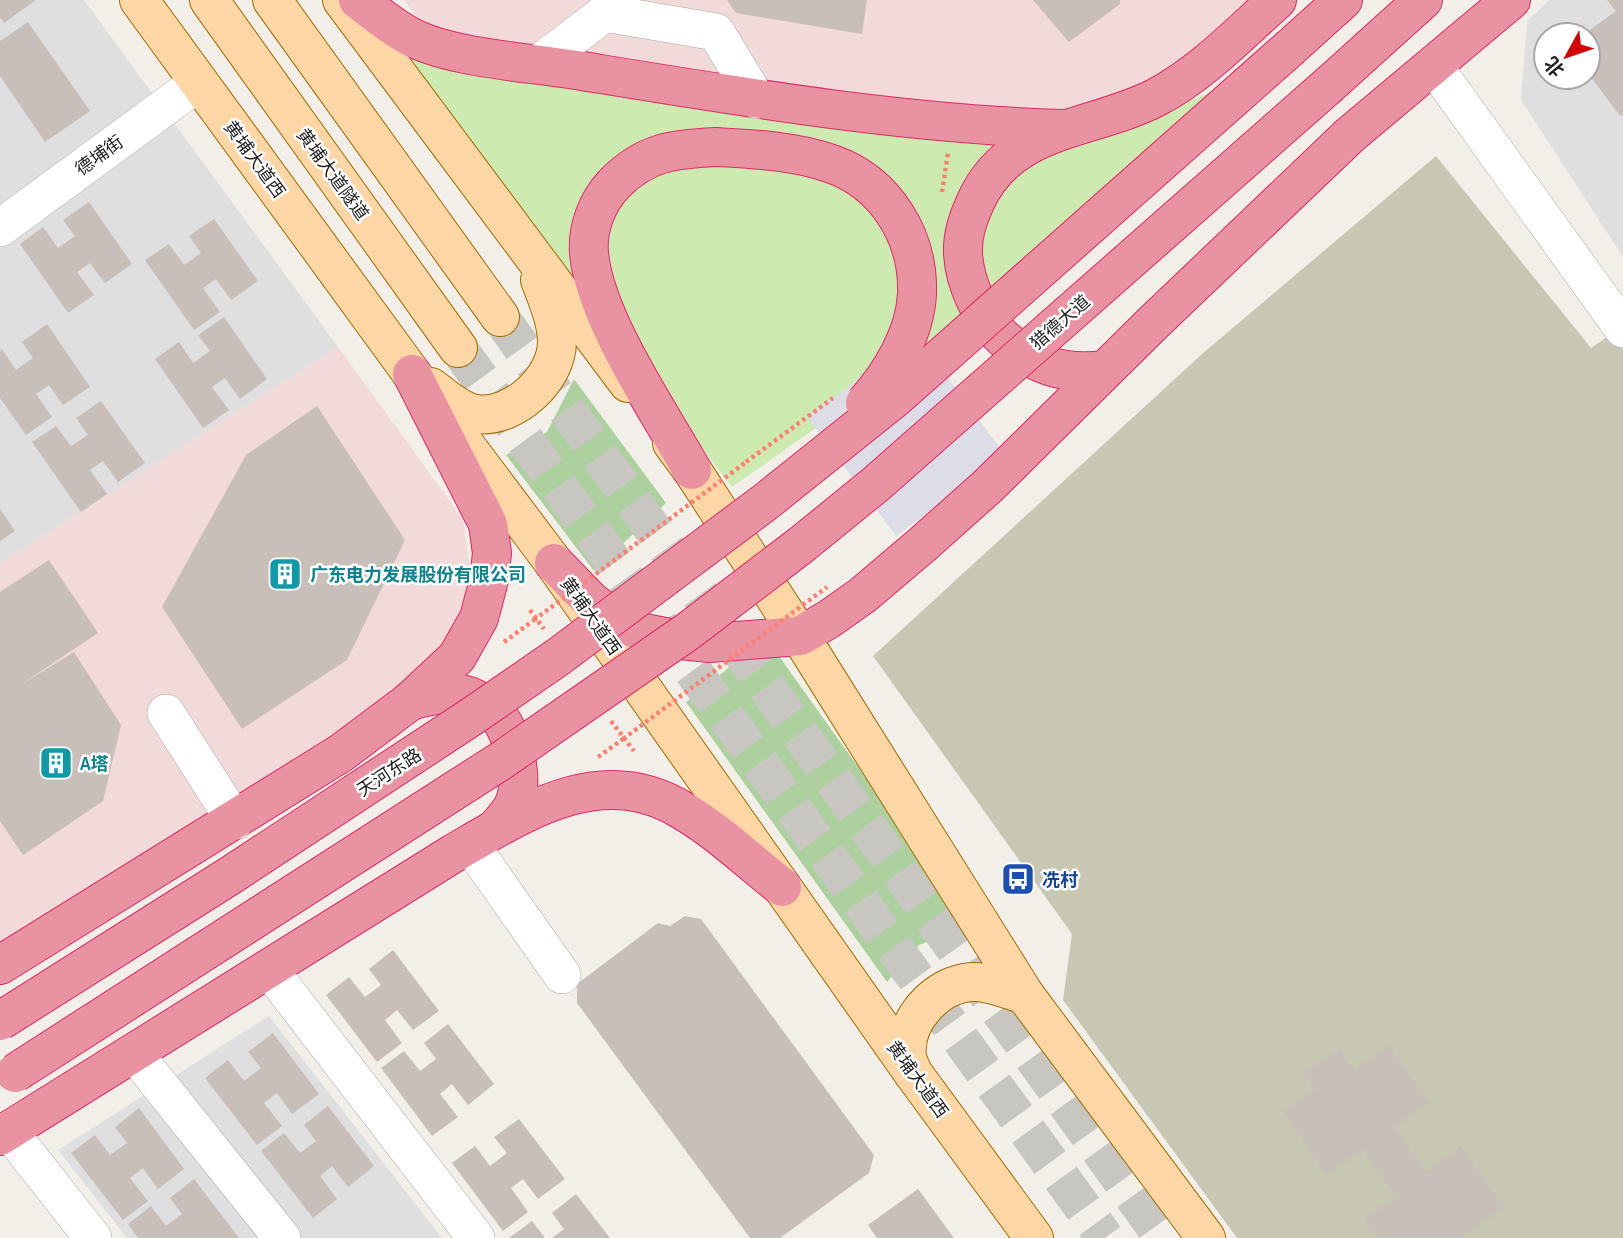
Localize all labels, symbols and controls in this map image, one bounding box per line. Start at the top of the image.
north arrow [1532,21,1602,91]
text: 北 [1538,51,1570,83]
street label: 黄埔大道西 [218,115,292,203]
street label: 黄埔大道隧道 [291,123,375,225]
street label: 德埔街 [70,129,128,181]
street label: 猎德大道 [1025,289,1095,355]
building icon: 广东电力发展股份有限公司 [266,555,304,593]
place label: 广东电力发展股份有限公司 [310,562,526,587]
street label: 黄埔大道西 [555,572,627,660]
street label: 天河东路 [352,742,426,802]
building icon: A塔 [37,744,75,782]
place label: A塔 [80,751,109,776]
bus stop icon: 冼村 [999,860,1037,898]
place label: 冼村 [1042,867,1078,892]
street label: 黄埔大道西 [881,1035,955,1123]

